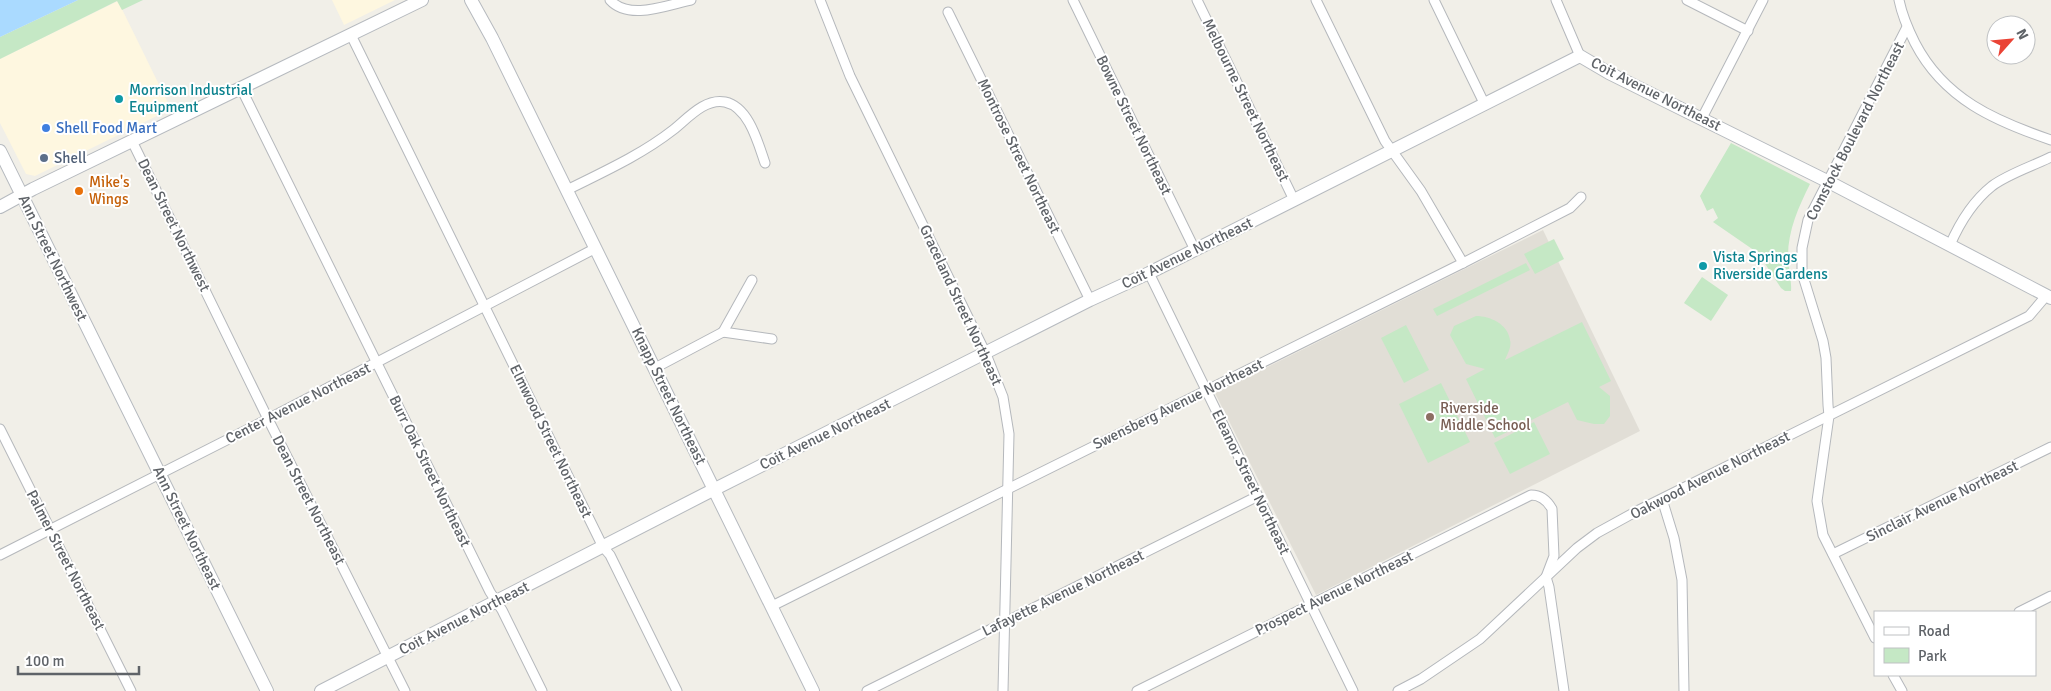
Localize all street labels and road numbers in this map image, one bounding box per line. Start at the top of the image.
street label: Melbourne Street Northeast [1199,16,1293,184]
street label: Comstock Boulevard Northeast [1802,39,1908,223]
street label: Bowne Street Northeast [1092,52,1176,198]
street label: Coit Avenue Northeast [1588,53,1724,135]
street label: Montrose Street Northeast [974,76,1064,236]
street label: Dean Street Northwest [134,156,214,294]
street label: Ann Street Northwest [15,192,91,324]
street label: Coit Avenue Northeast [1118,213,1256,293]
street label: Graceland Street Northeast [916,222,1006,388]
street label: Knapp Street Northeast [628,324,710,468]
street label: Swensberg Avenue Northeast [1090,355,1266,453]
street label: Center Avenue Northeast [222,359,374,447]
street label: Elmwood Street Northeast [506,361,596,521]
street label: Burr Oak Street Northeast [385,392,475,550]
street label: Coit Avenue Northeast [756,394,894,474]
street label: Eleanor Street Northeast [1208,407,1294,557]
street label: Oakwood Avenue Northeast [1627,427,1793,523]
street label: Dean Street Northeast [269,432,349,568]
street label: Sinclair Avenue Northeast [1863,456,2021,546]
street label: Ann Street Northeast [149,463,225,593]
street label: Palmer Street Northeast [23,487,109,633]
street label: Lafayette Avenue Northeast [979,546,1147,640]
street label: Prospect Avenue Northeast [1252,547,1416,639]
street label: Coit Avenue Northeast [396,577,532,659]

